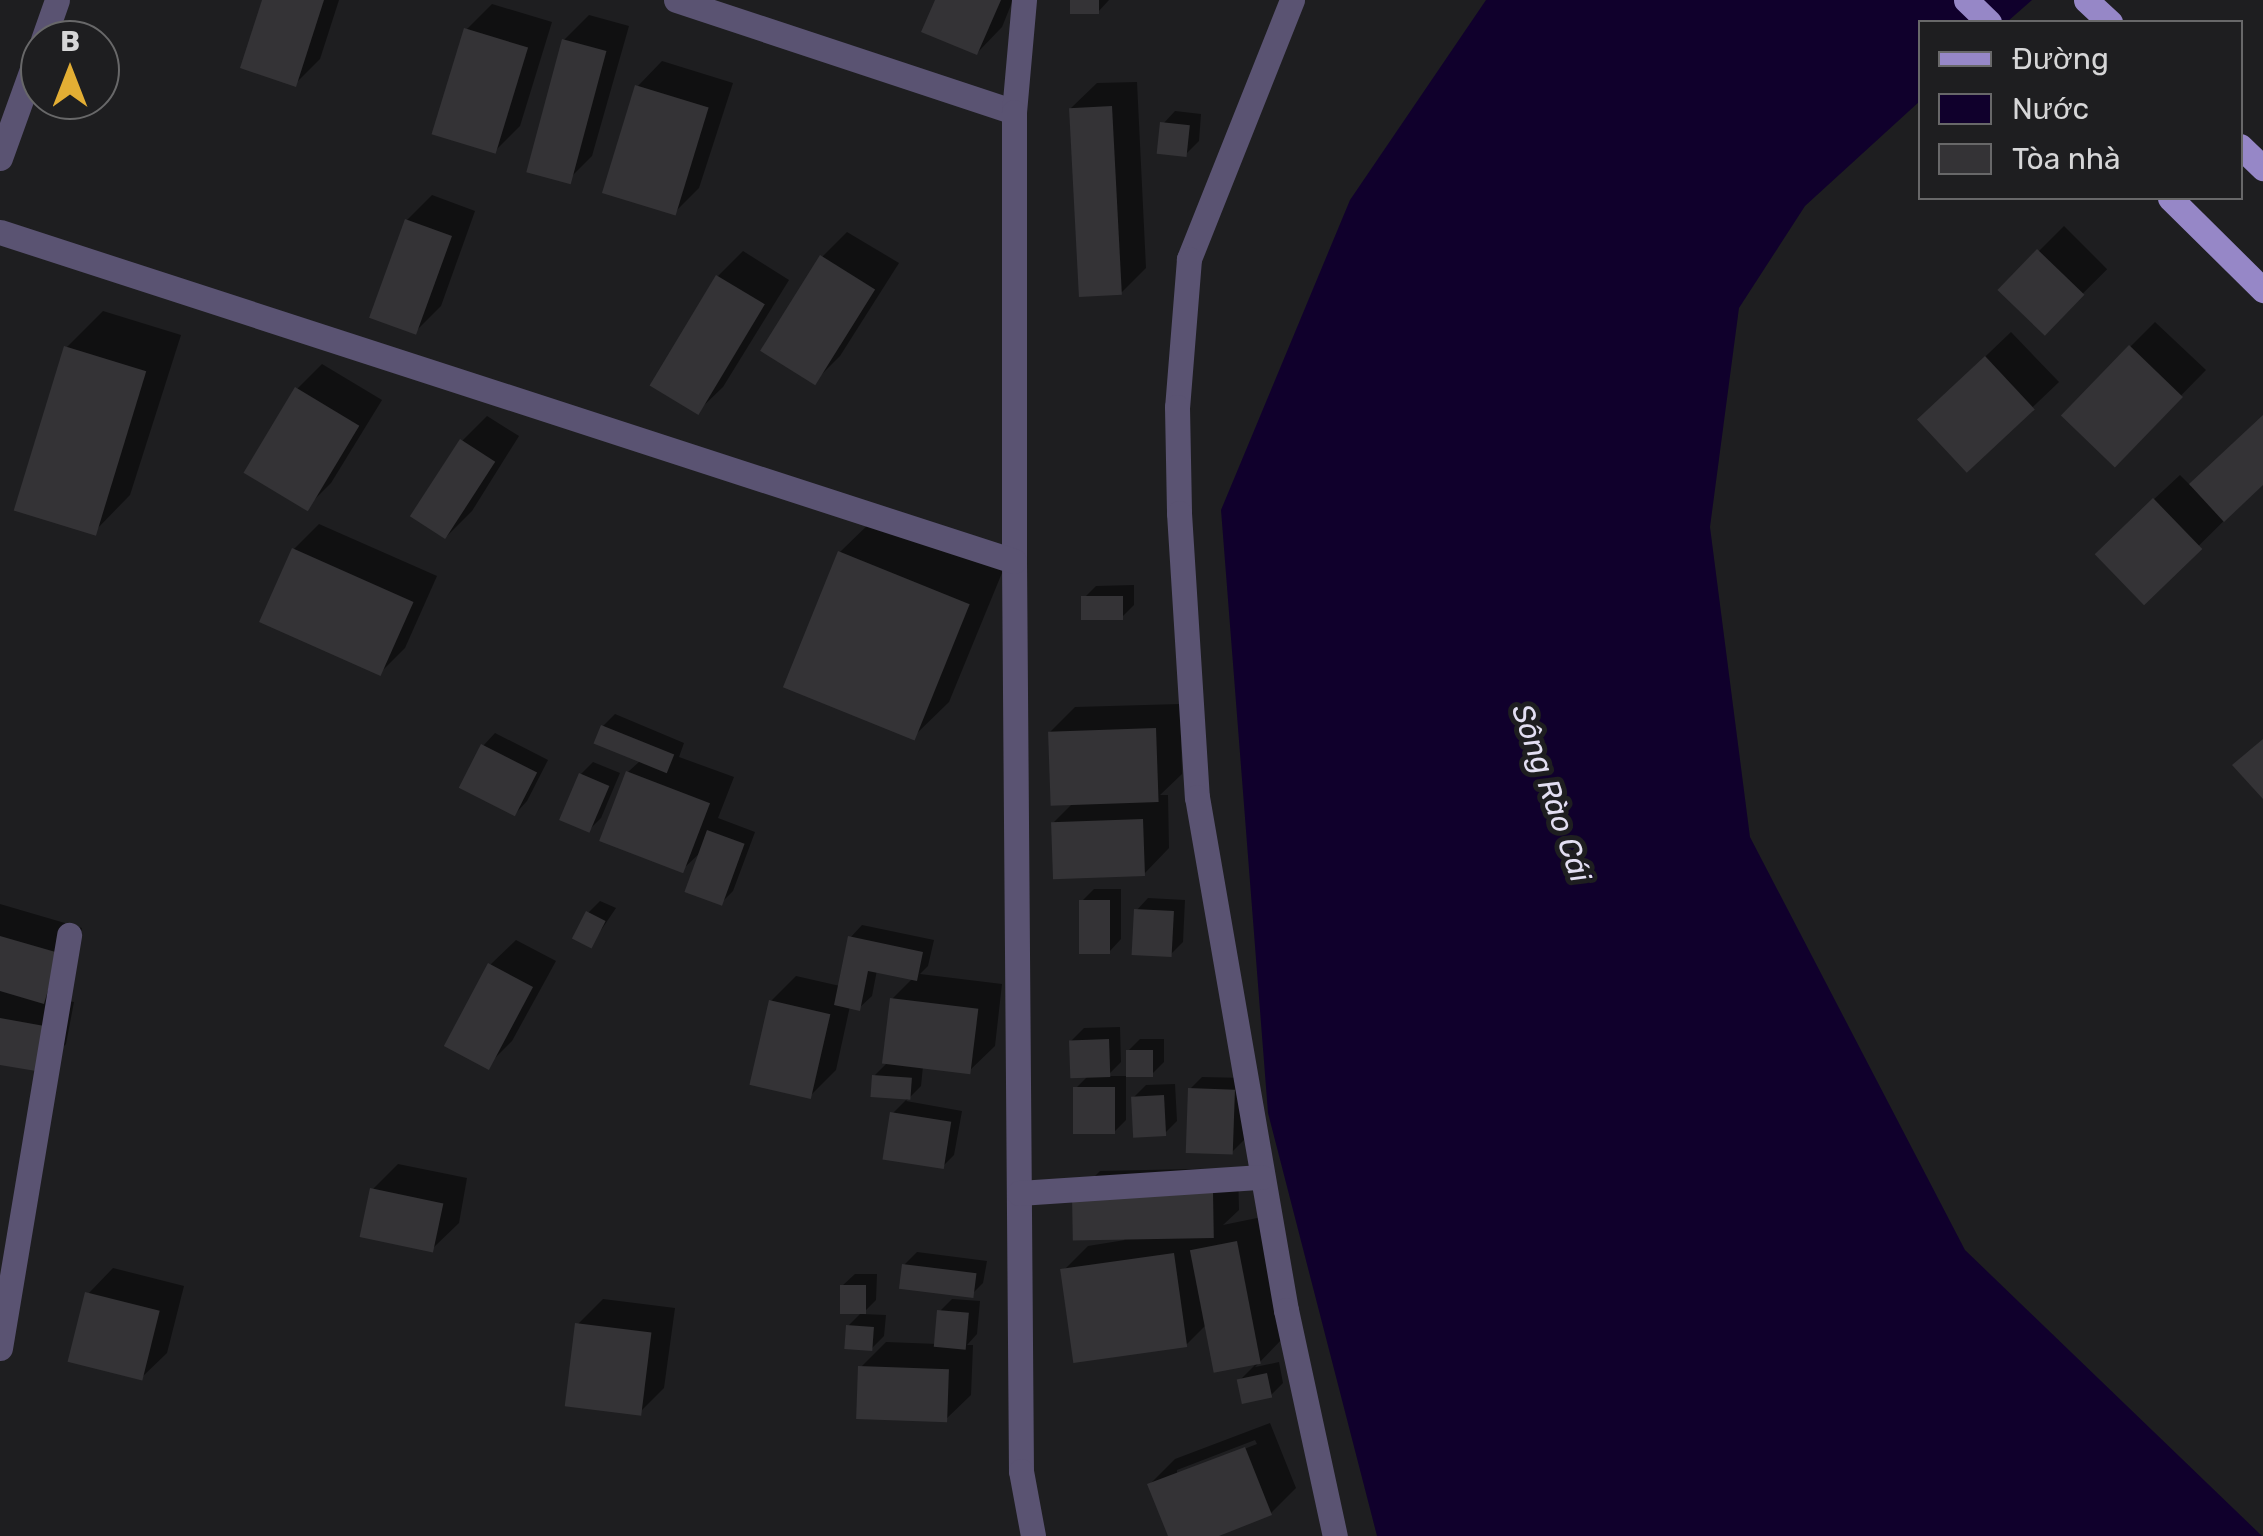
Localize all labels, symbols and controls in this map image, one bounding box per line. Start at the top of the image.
north arrow [20,20,120,120]
legend [1918,20,2243,200]
text: B [60,25,80,58]
text: Đường [2012,41,2109,77]
text: Nước [2012,91,2089,127]
text: Tòa nhà [2012,141,2121,177]
water label: Sông Rào Cái [1504,699,1598,887]

